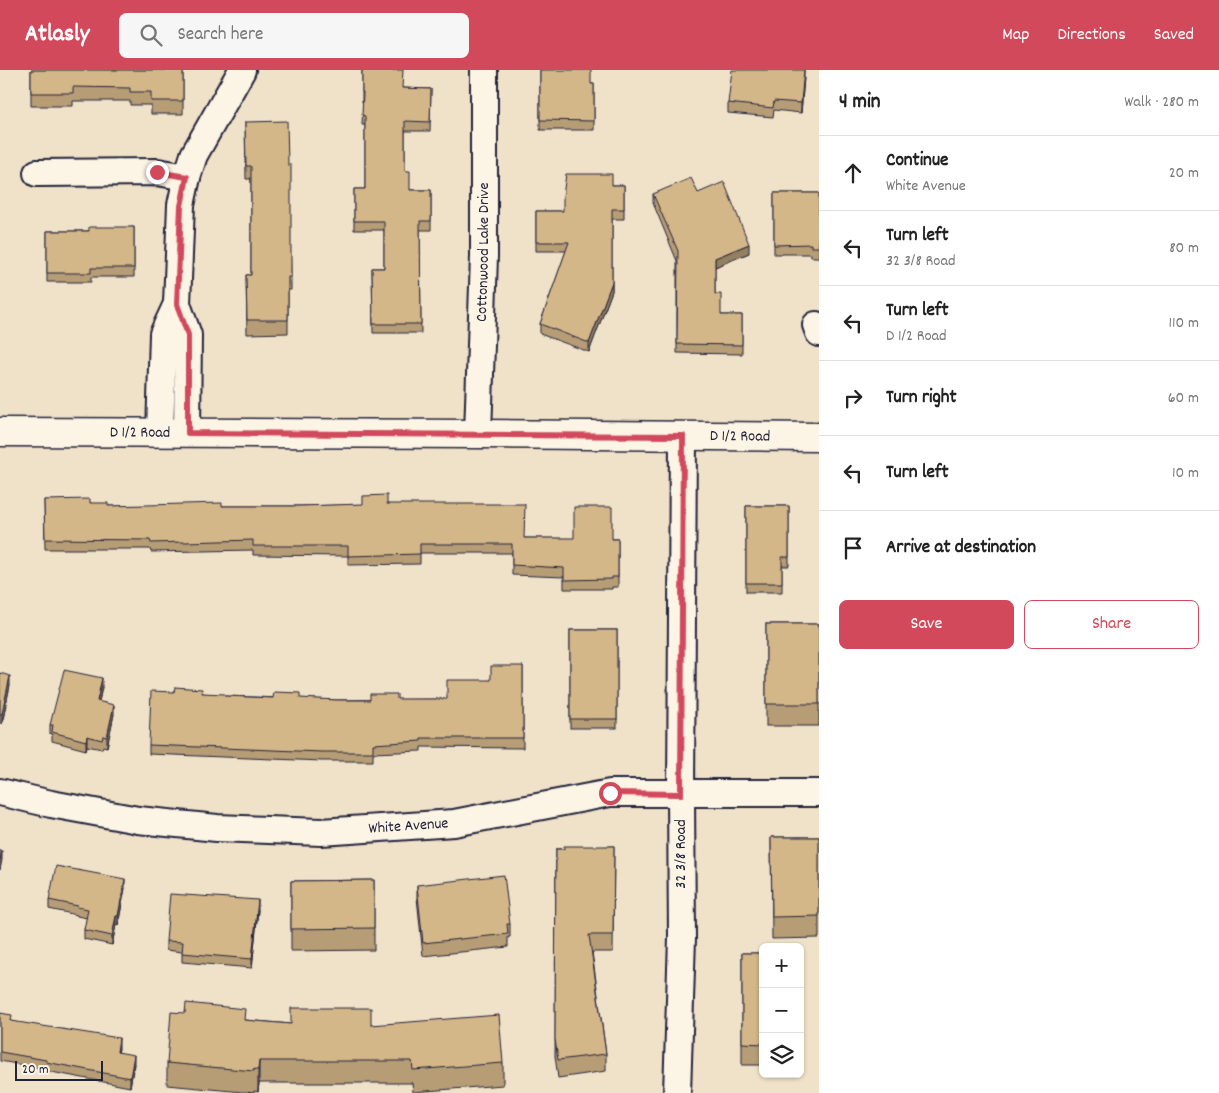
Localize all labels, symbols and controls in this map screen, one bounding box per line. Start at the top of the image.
search box [119,13,469,58]
text: Atlasly [25,18,89,52]
icon: search [137,21,165,49]
text: Search here [177,22,263,49]
text: Map [1002,23,1029,48]
text: Directions [1057,23,1126,48]
text: Saved [1154,23,1194,48]
text: 4 min [839,88,881,118]
text: Walk · 280 m [1124,91,1199,114]
text: Continue [886,148,948,175]
icon: ahead [839,159,867,187]
route end [146,161,169,184]
text: 20 m [1169,162,1199,185]
text: White Avenue [886,175,966,198]
street label: Cottonwood Lake Drive [470,182,496,322]
text: Turn left [886,223,949,250]
icon: left [839,234,867,262]
text: 80 m [1169,237,1199,260]
text: 32 3/8 Road [886,250,955,273]
text: Turn left [886,298,949,325]
icon: left [839,309,867,337]
text: 110 m [1169,312,1199,335]
text: D 1/2 Road [886,325,947,348]
icon: right [839,384,867,412]
text: Turn right [886,385,957,412]
text: 60 m [1168,387,1199,410]
street label: D 1/2 Road [110,421,170,444]
street label: D 1/2 Road [710,425,770,448]
icon: left [839,459,867,487]
text: Turn left [886,460,949,487]
text: 10 m [1172,462,1199,485]
icon: arrive [839,534,867,562]
text: Arrive at destination [886,535,1036,562]
button: Save [839,600,1014,649]
button: Share [1024,600,1199,649]
route start [599,782,622,805]
street label: White Avenue [368,812,449,840]
street label: 32 3/8 Road [670,819,693,889]
map controls [759,943,804,1078]
button: + [759,943,804,988]
button: − [759,988,804,1033]
button: layers [759,1033,804,1078]
scale bar [15,1058,102,1081]
text: 20 m [22,1060,49,1080]

